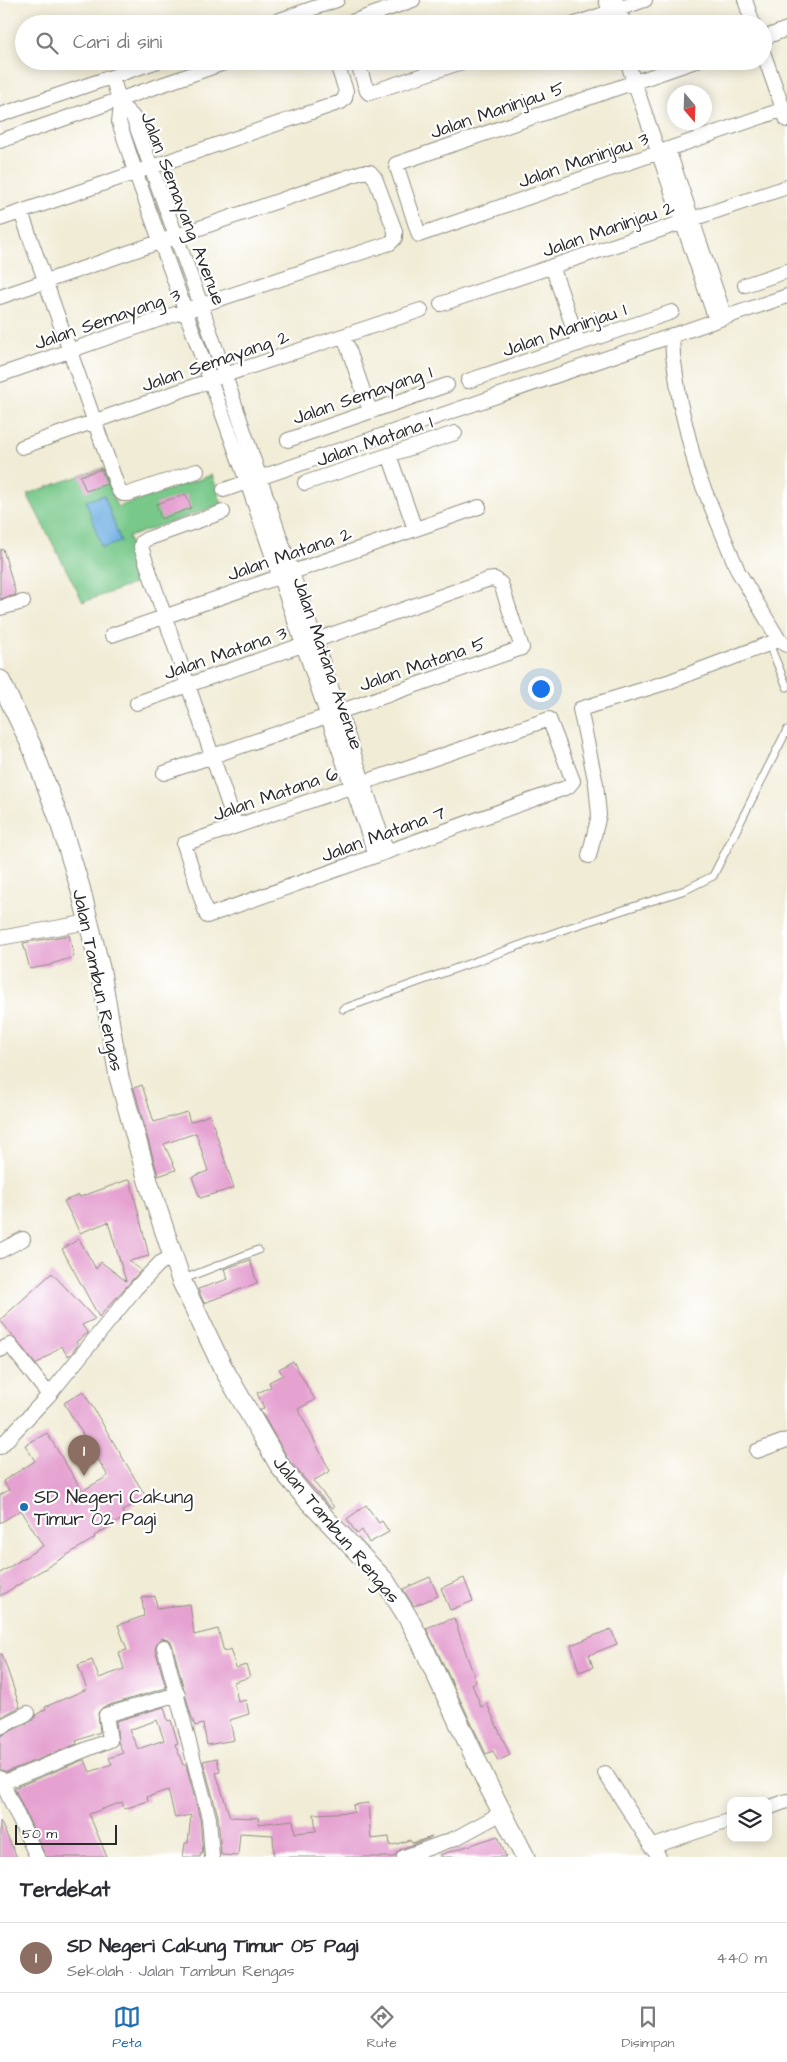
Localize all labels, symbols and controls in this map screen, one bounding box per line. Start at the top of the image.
search box [15,15,772,70]
icon: search [33,29,61,57]
text: Cari di sini [73,29,162,56]
street label: Jalan Maninjau 5 [427,75,569,146]
north arrow [667,85,712,130]
street label: Jalan Semayang Avenue [132,108,232,310]
street label: Jalan Maninjau 3 [514,125,653,195]
street label: Jalan Maninjau 2 [539,194,678,265]
street label: Jalan Semayang 3 [31,282,185,358]
street label: Jalan Maninjau 1 [499,296,631,364]
street label: Jalan Semayang 2 [138,323,293,400]
street label: Jalan Semayang 1 [289,359,437,433]
street label: Jalan Matana 1 [313,409,437,474]
street label: Jalan Matana 2 [224,520,355,588]
street label: Jalan Matana Avenue [285,574,370,753]
street label: Jalan Matana 3 [160,620,291,687]
street label: Jalan Matana 5 [355,630,490,699]
your location [528,676,554,702]
street label: Jalan Matana 6 [209,760,342,828]
street label: Jalan Matana 7 [317,799,450,869]
street label: Jalan Tambun Rengas [64,887,130,1074]
pin: 1 [68,1435,100,1476]
street label: Jalan Tambun Rengas [265,1450,406,1610]
place label: SD Negeri Cakung Timur 02 Pagi [34,1484,193,1534]
marker: SD Negeri Cakung Timur 02 Pagi [18,1501,30,1513]
map controls [727,1797,772,1842]
button: layers [727,1797,772,1842]
scale bar [15,1822,118,1845]
text: 50 m [22,1824,57,1844]
text: Terdekat [20,1875,110,1904]
text: SD Negeri Cakung Timur 05 Pagi [67,1933,358,1960]
text: 1 [35,1947,37,1969]
text: 440 m [716,1947,767,1969]
text: Sekolah · Jalan Tambun Rengas [67,1960,295,1982]
tab: Peta [112,2003,142,2053]
tab: Rute [366,2003,397,2053]
tab: Disimpan [621,2003,675,2053]

